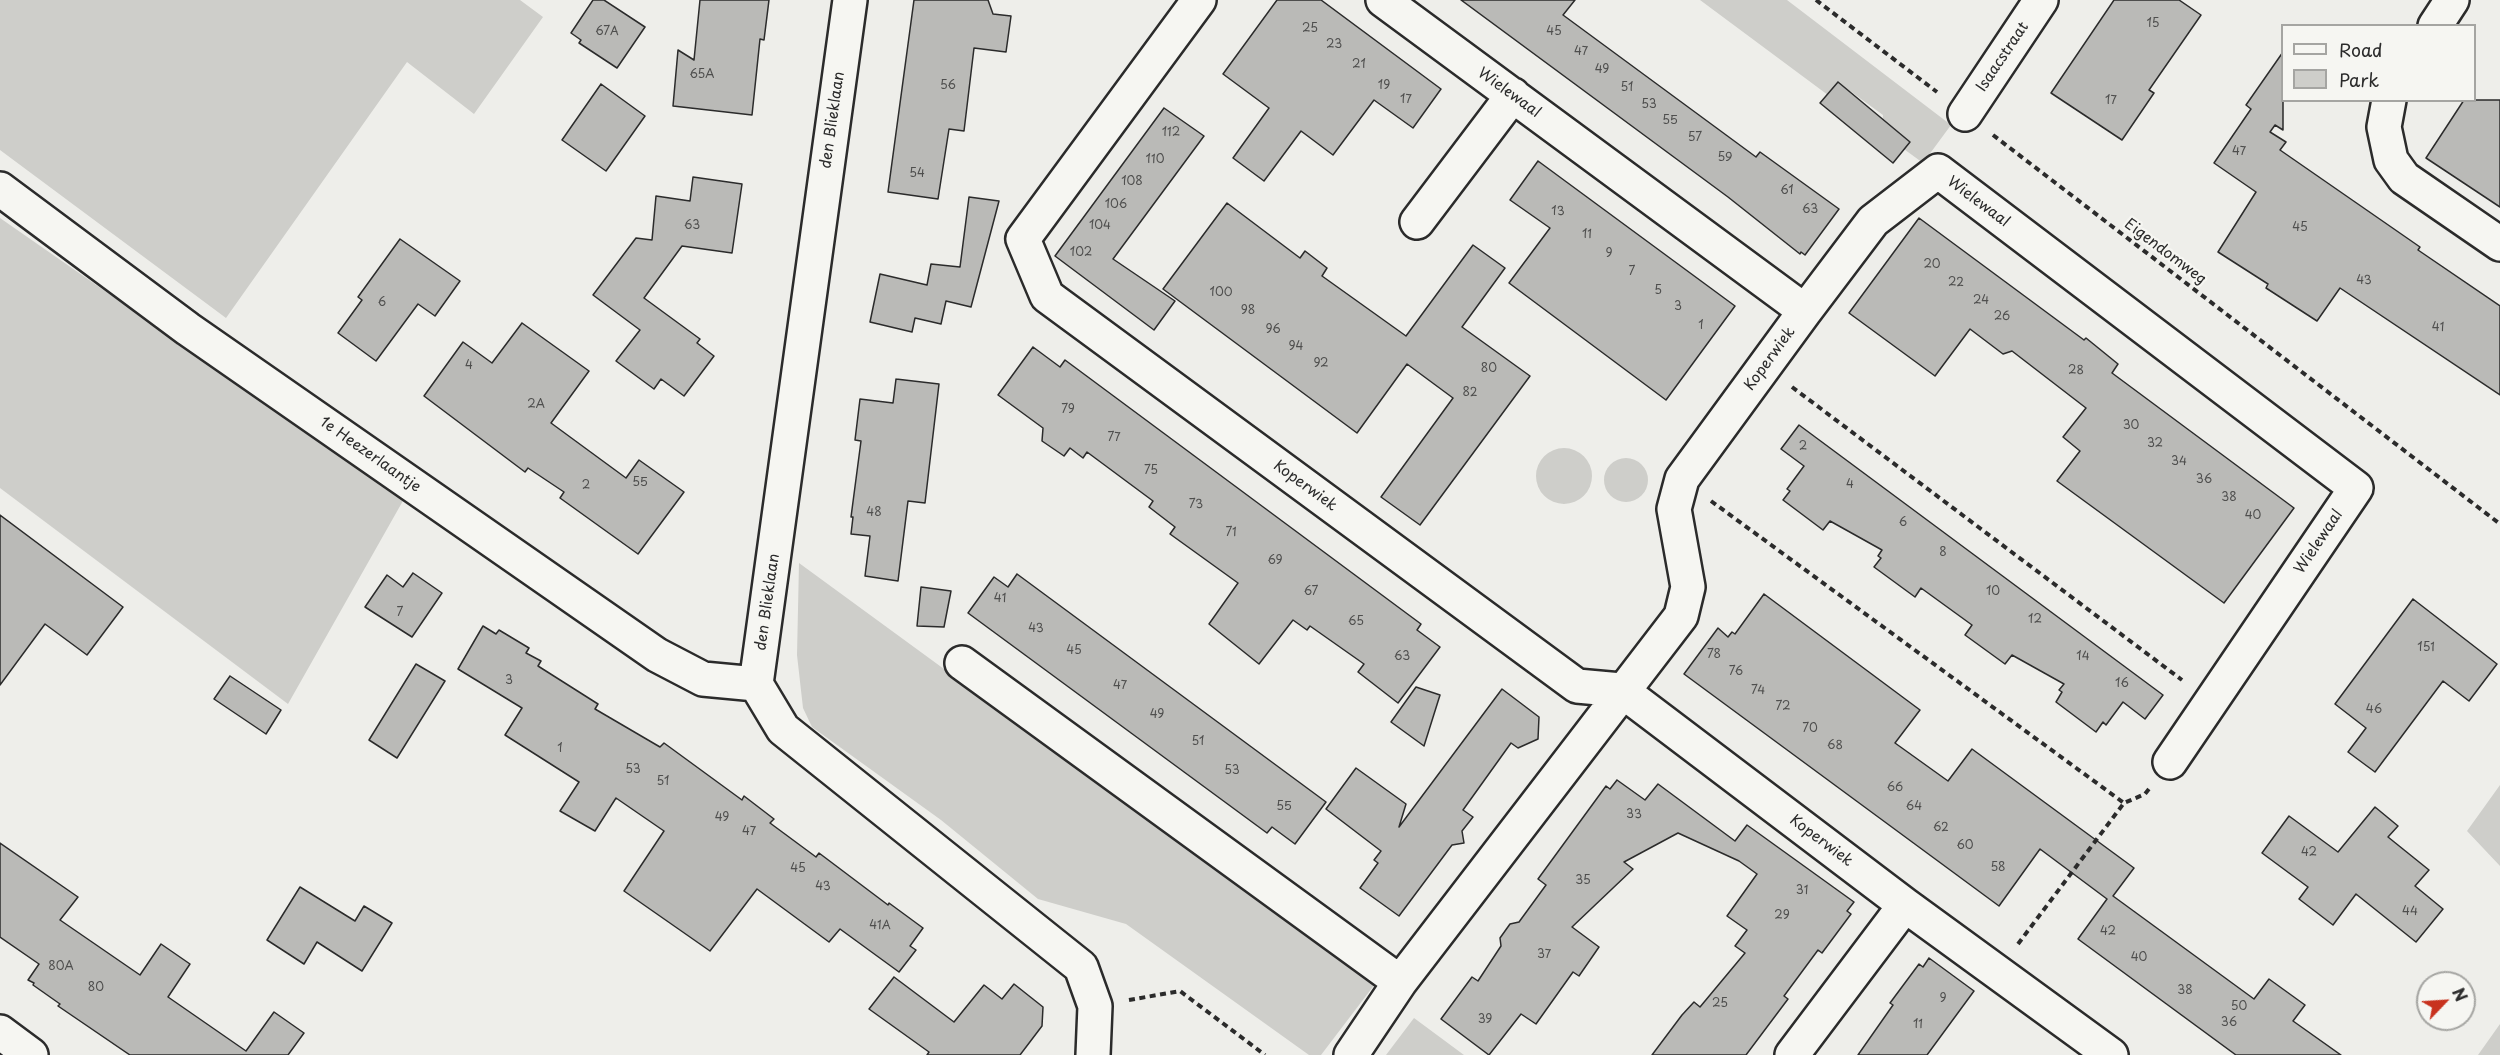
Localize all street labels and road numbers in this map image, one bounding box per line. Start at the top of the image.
street label: Isaacstraat [1973,19,2033,95]
street label: Wielewaal [1474,64,1544,122]
street label: den Blieklaan [817,70,849,170]
street label: Wielewaal [1943,173,2013,231]
street label: Eigendomweg [2120,215,2210,289]
street label: Koperwiek [1741,324,1799,394]
street label: 1e Heezerlaantje [316,413,424,497]
street label: Koperwiek [1270,457,1340,515]
street label: Wielewaal [2291,506,2347,578]
street label: den Blieklaan [752,552,784,652]
street label: Koperwiek [1786,811,1856,871]

